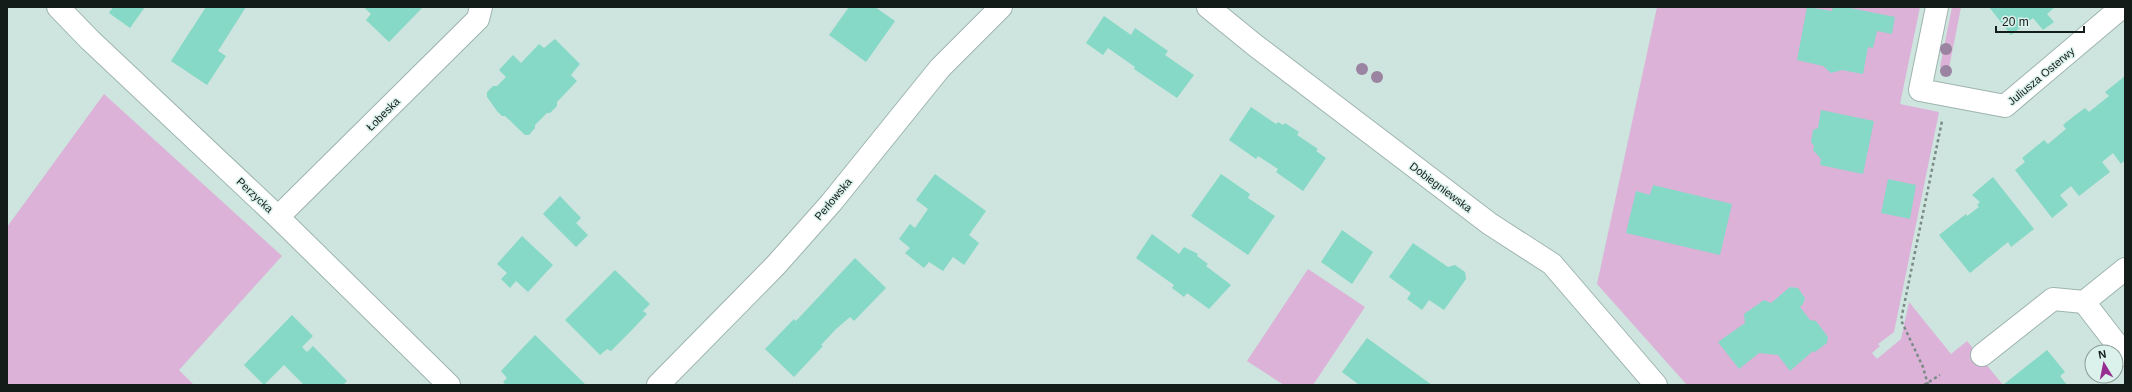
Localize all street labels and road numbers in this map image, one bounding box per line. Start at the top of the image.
street label: Juliusza Osterwy [2005,44,2077,107]
street label: Łobeska [364,94,403,133]
street label: Dobiegniewska [1408,160,1475,215]
street label: Perzycka [234,175,276,215]
street label: Perłowska [812,175,854,222]

